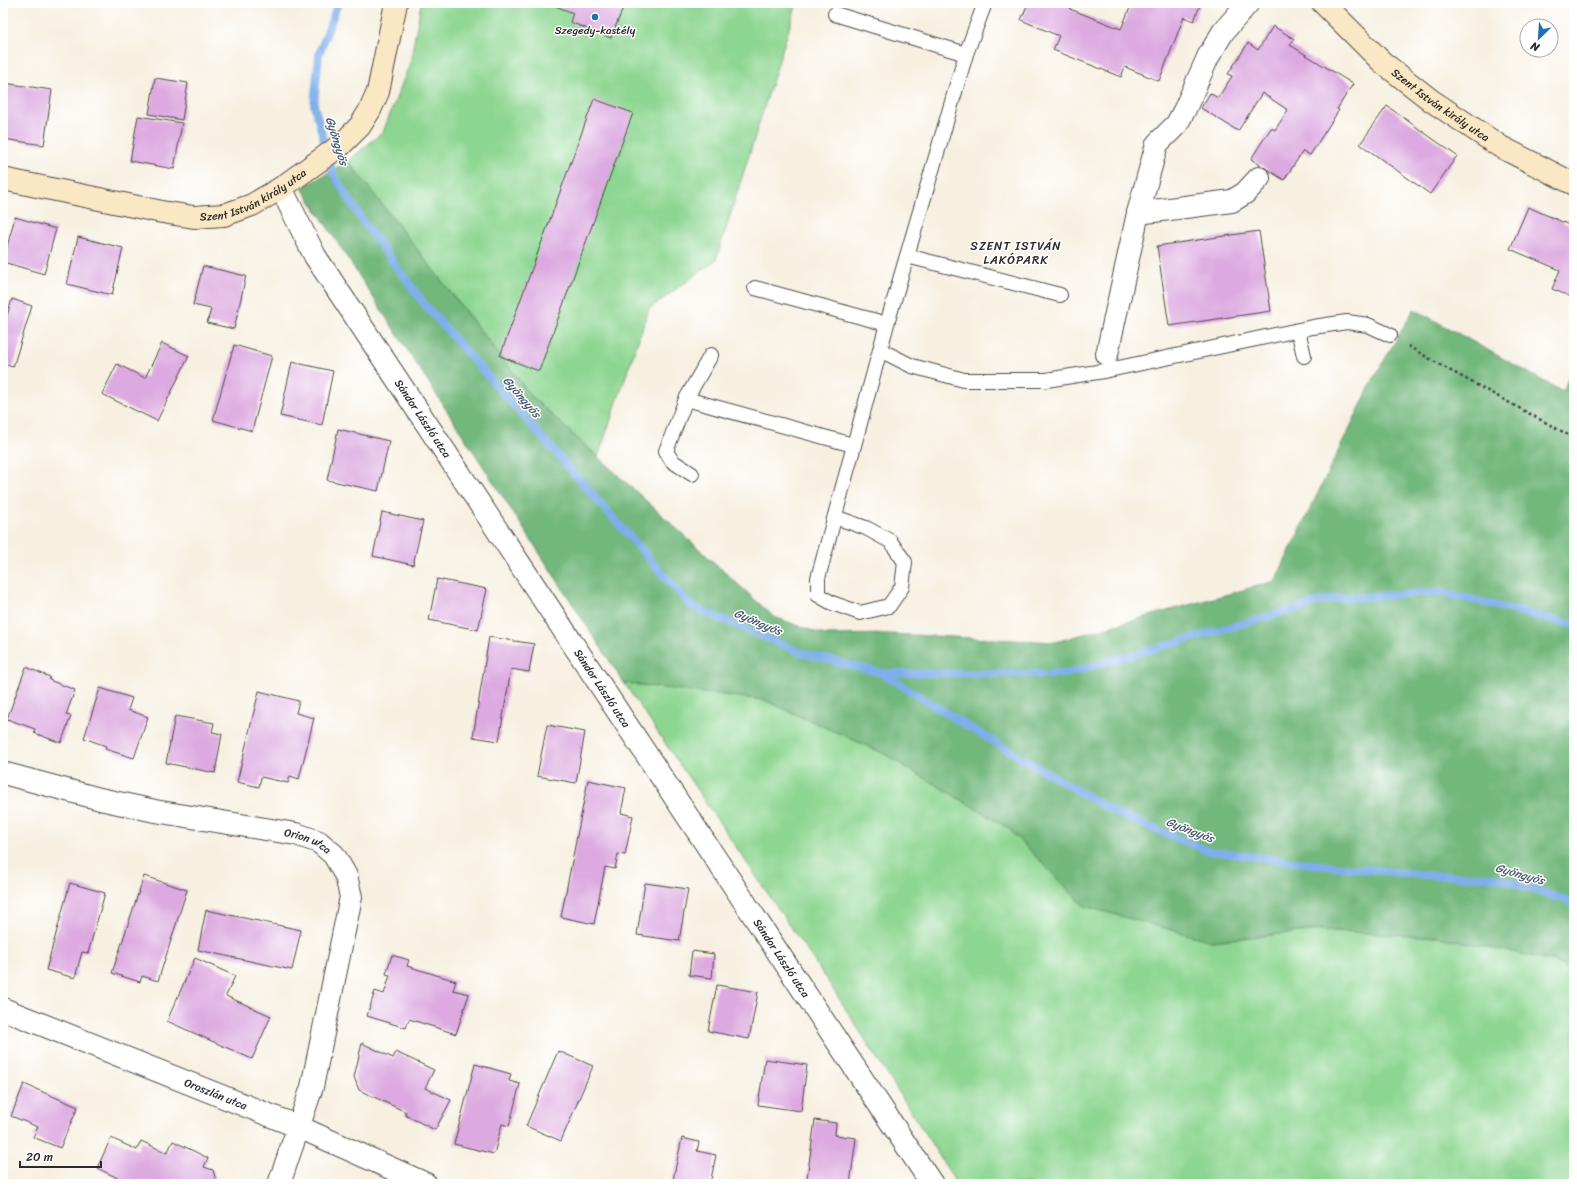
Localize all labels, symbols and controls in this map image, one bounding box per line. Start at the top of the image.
marker: Szegedy-kastély [590,12,600,22]
north arrow [1519,18,1559,58]
place label: Szegedy-kastély [555,21,636,40]
text: N [1527,36,1543,57]
street label: Szent István király utca [1387,63,1494,147]
water label: Gyöngyös [319,114,355,170]
street label: Szent István király utca [199,163,311,226]
district label: SZENT ISTVÁN LAKÓPARK [970,235,1062,271]
water label: Gyöngyös [497,371,548,424]
street label: Sándor László utca [390,375,456,462]
water label: Gyöngyös [731,602,787,643]
street label: Sándor László utca [569,645,636,732]
water label: Gyöngyös [1163,811,1219,850]
street label: Orion utca [283,823,336,859]
water label: Gyöngyös [1493,857,1549,892]
street label: Sándor László utca [748,915,815,1002]
street label: Oroszlán utca [181,1073,251,1115]
scale bar [20,1143,101,1169]
text: 20 m [26,1146,53,1168]

